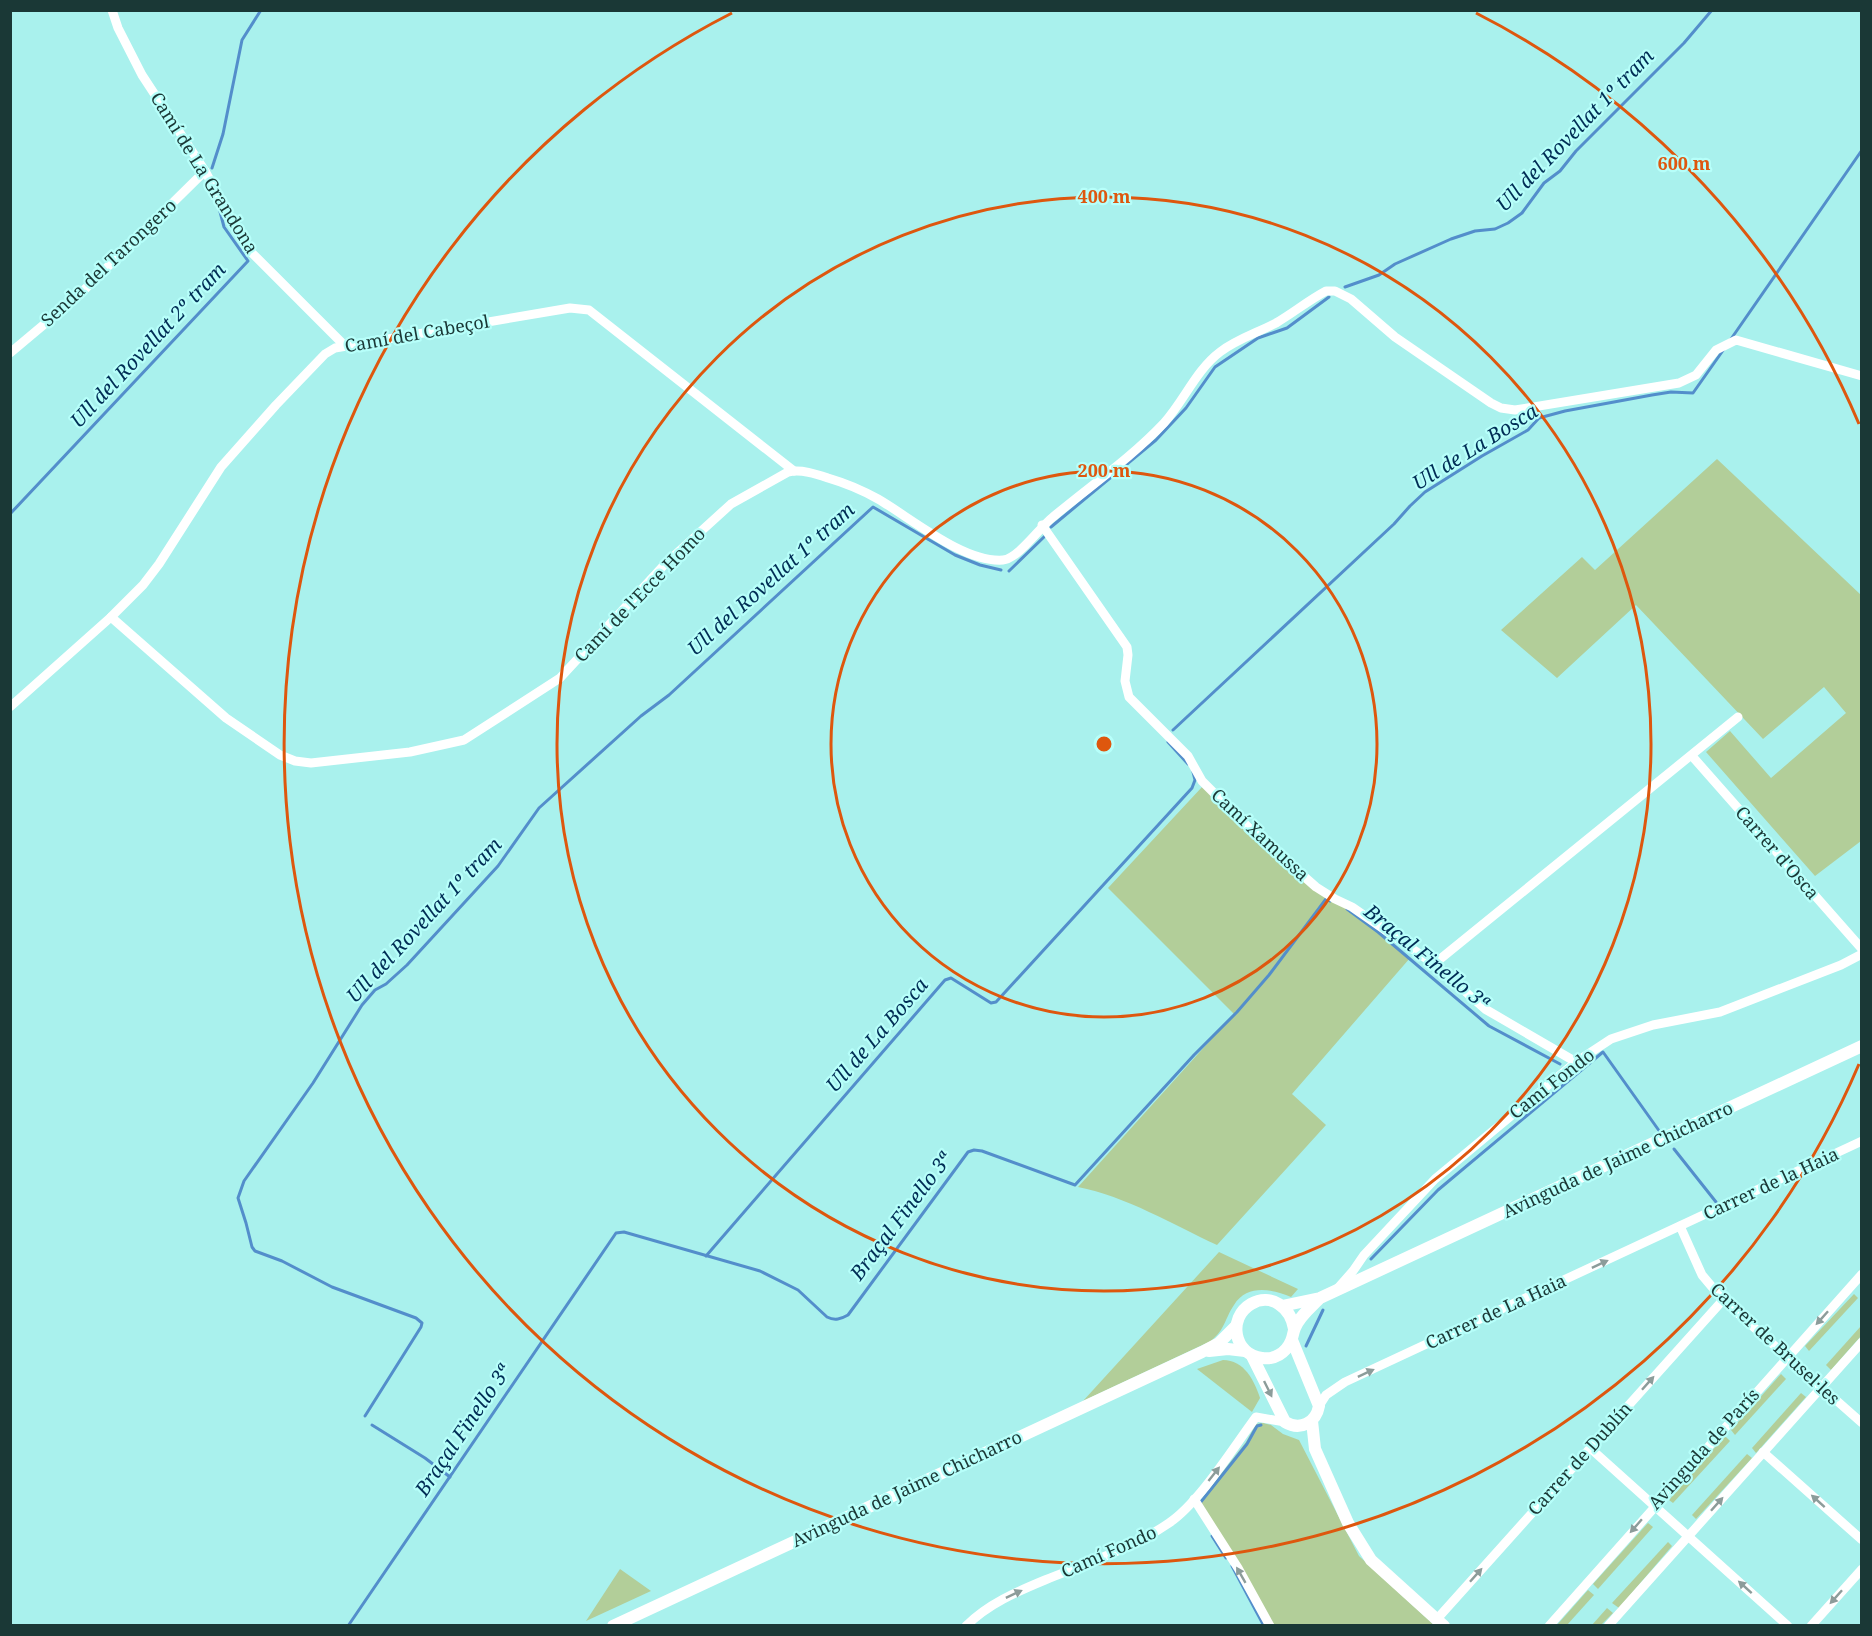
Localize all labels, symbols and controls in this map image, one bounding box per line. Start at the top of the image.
water label: Ull del Rovellat 1º tram [1490,42,1660,217]
street label: Camí de La Grandona [145,87,264,258]
text: 600 m [1658,151,1711,175]
text: 400 m [1078,184,1131,208]
street label: Senda del Tarongero [35,193,181,331]
water label: Ull del Rovellat 2º tram [64,256,231,433]
street label: Camí del Cabeçol [343,308,491,358]
water label: Ull de La Bosca [1407,397,1543,496]
text: 200 m [1078,458,1131,482]
water label: Ull del Rovellat 1º tram [681,496,860,661]
street label: Camí de l'Ecce Homo [569,522,710,667]
centre of rings [1094,734,1114,754]
street label: Camí Xamussa [1207,783,1315,886]
street label: Carrer d'Osca [1731,801,1825,904]
water label: Ull del Rovellat 1º tram [340,831,507,1008]
water label: Braçal Finello 3ª [1358,897,1496,1016]
water label: Ull de La Bosca [820,972,934,1097]
street label: Camí Fondo [1504,1042,1599,1124]
street label: Avinguda de Jaime Chicharro [1499,1095,1737,1223]
street label: Carrer de la Haia [1699,1141,1842,1225]
water label: Braçal Finello 3ª [843,1145,958,1286]
one-way arrow [1591,1259,1608,1268]
street label: Carrer de La Haia [1421,1268,1570,1354]
street label: Carrer de Brusel·les [1706,1277,1846,1410]
one-way arrow [1816,1310,1829,1325]
water label: Braçal Finello 3ª [408,1357,517,1502]
one-way arrow [1357,1368,1374,1377]
one-way arrow [1641,1376,1654,1391]
one-way arrow [1264,1380,1273,1397]
street label: Avinguda de París [1642,1383,1764,1514]
street label: Carrer de Dublín [1522,1396,1637,1520]
street label: Avinguda de Jaime Chicharro [788,1424,1026,1552]
one-way arrow [1207,1466,1220,1482]
one-way arrow [1811,1495,1826,1508]
one-way arrow [1710,1496,1724,1511]
one-way arrow [1630,1518,1643,1533]
street label: Camí Fondo [1057,1519,1160,1583]
one-way arrow [1236,1566,1246,1583]
one-way arrow [1469,1568,1483,1583]
one-way arrow [1737,1580,1752,1594]
one-way arrow [1006,1589,1023,1598]
one-way arrow [1830,1589,1843,1604]

